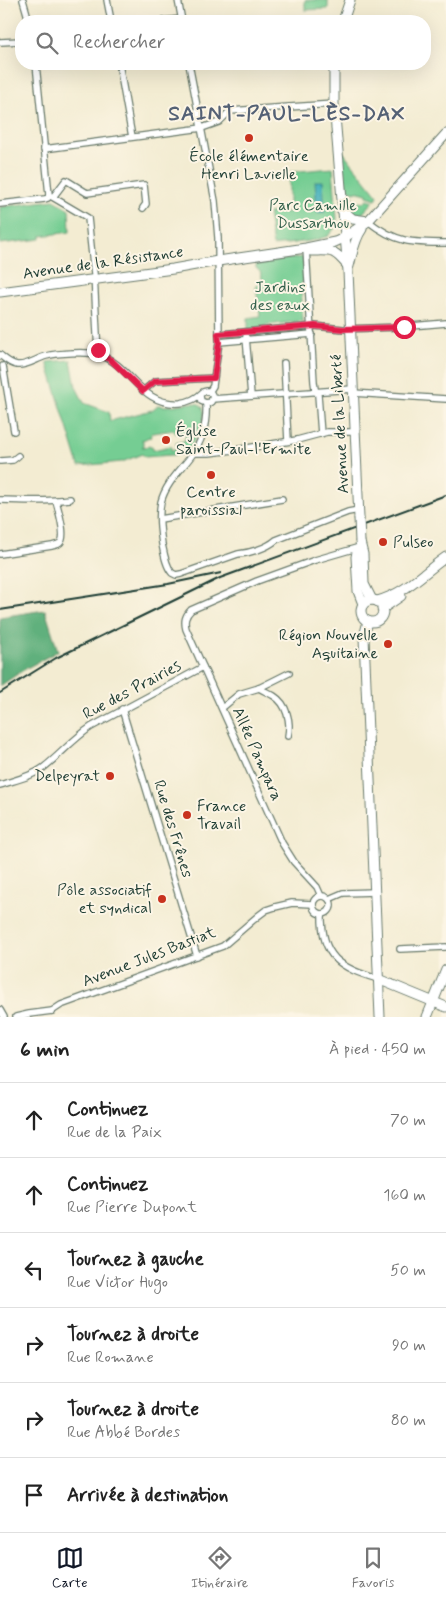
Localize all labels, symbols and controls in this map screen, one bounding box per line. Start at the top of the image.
search box [15,15,431,70]
icon: search [33,29,61,57]
text: Rechercher [73,30,165,55]
district label: SAINT-PAUL-LÈS-DAX [168,100,406,128]
marker: École élémentaire Henri Lavielle [243,132,255,144]
place label: École élémentaire Henri Lavielle [189,146,309,185]
park label: Parc Camille Dussarthou [269,195,357,234]
street label: Avenue de la Résistance [21,241,185,285]
park label: Jardins des eaux [250,277,310,316]
route start [393,316,416,339]
route end [87,339,110,362]
street label: Avenue de la Liberté [326,354,354,494]
place label: Église Saint-Paul-l'Ermite [176,421,312,460]
marker: Église Saint-Paul-l'Ermite [160,434,172,446]
marker: Centre paroissial [205,469,217,481]
place label: Centre paroissial [180,482,242,521]
place label: Pulseo [393,532,433,553]
marker: Pulseo [377,536,389,548]
place label: Région Nouvelle Aquitaine [279,625,378,664]
marker: Région Nouvelle Aquitaine [382,638,394,650]
street label: Rue des Prairies [79,655,185,725]
street label: Allée Pampara [227,704,287,804]
place label: Delpeyrat [34,766,100,787]
marker: Delpeyrat [104,770,116,782]
street label: Rue des Frênes [148,778,198,880]
place label: France Travail [197,796,246,835]
marker: France Travail [181,809,193,821]
place label: Pôle associatif et syndical [57,880,152,919]
marker: Pôle associatif et syndical [156,893,168,905]
street label: Avenue Jules Bastiat [79,922,219,992]
text: 6 min [20,1036,70,1064]
text: À pied · 450 m [329,1039,426,1060]
text: Continuez [67,1097,148,1122]
icon: ahead [20,1106,48,1134]
text: 70 m [390,1110,426,1131]
text: Rue de la Paix [67,1122,162,1143]
text: Continuez [67,1172,148,1197]
icon: ahead [20,1181,48,1209]
text: 160 m [383,1185,426,1206]
text: Rue Pierre Dupont [67,1197,197,1218]
text: Tournez à gauche [67,1247,204,1272]
icon: left [20,1256,48,1284]
text: 50 m [390,1260,426,1281]
text: Rue Victor Hugo [67,1272,168,1293]
text: Tournez à droite [67,1322,199,1347]
icon: right [20,1331,48,1359]
text: 90 m [392,1335,426,1356]
text: Rue Romane [67,1347,154,1368]
text: Tournez à droite [67,1397,199,1422]
icon: right [20,1406,48,1434]
text: 80 m [391,1410,426,1431]
text: Rue Abbé Bordes [67,1422,180,1443]
icon: arrive [20,1481,48,1509]
text: Arrivée à destination [67,1483,228,1508]
tab: Carte [52,1544,88,1592]
tab: Itinéraire [191,1544,248,1592]
tab: Favoris [352,1544,394,1592]

